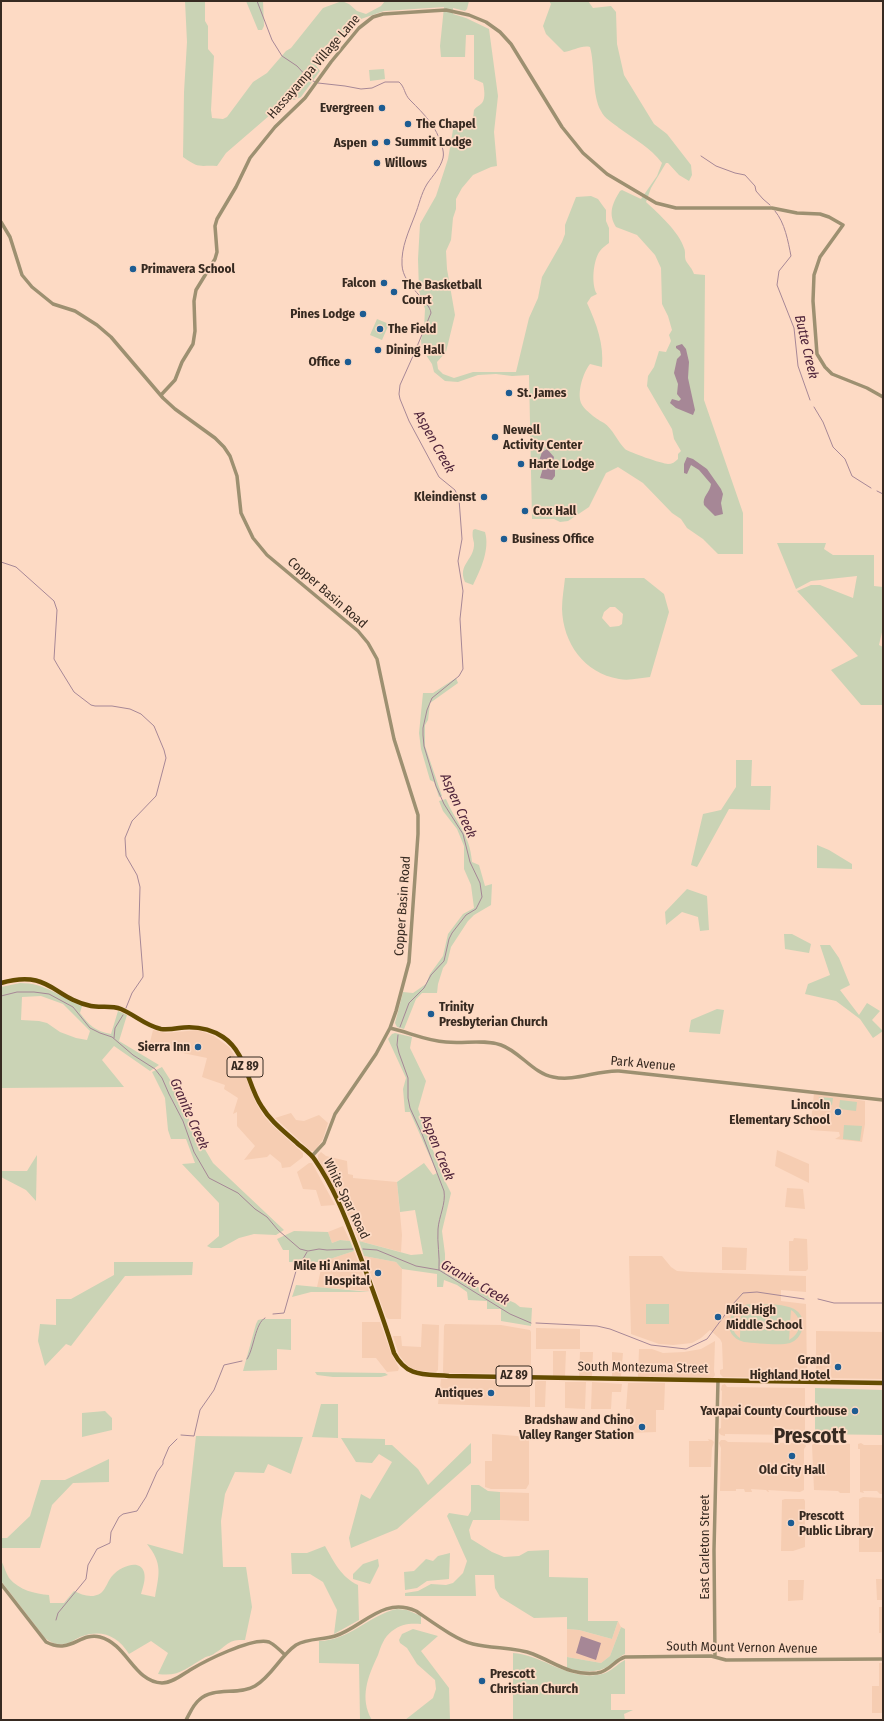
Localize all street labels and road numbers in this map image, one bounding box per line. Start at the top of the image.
street label: Hassayampa Village Lane [264,12,364,122]
street label: Copper Basin Road [284,554,370,632]
street label: Copper Basin Road [392,856,414,956]
street label: Park Avenue [610,1053,676,1075]
road number: AZ 89 [227,1057,263,1077]
street label: White Spar Road [320,1156,372,1242]
street label: South Montezuma Street [577,1359,709,1377]
road number: AZ 89 [496,1366,532,1386]
street label: East Carleton Street [697,1494,713,1600]
street label: South Mount Vernon Avenue [666,1639,818,1657]

